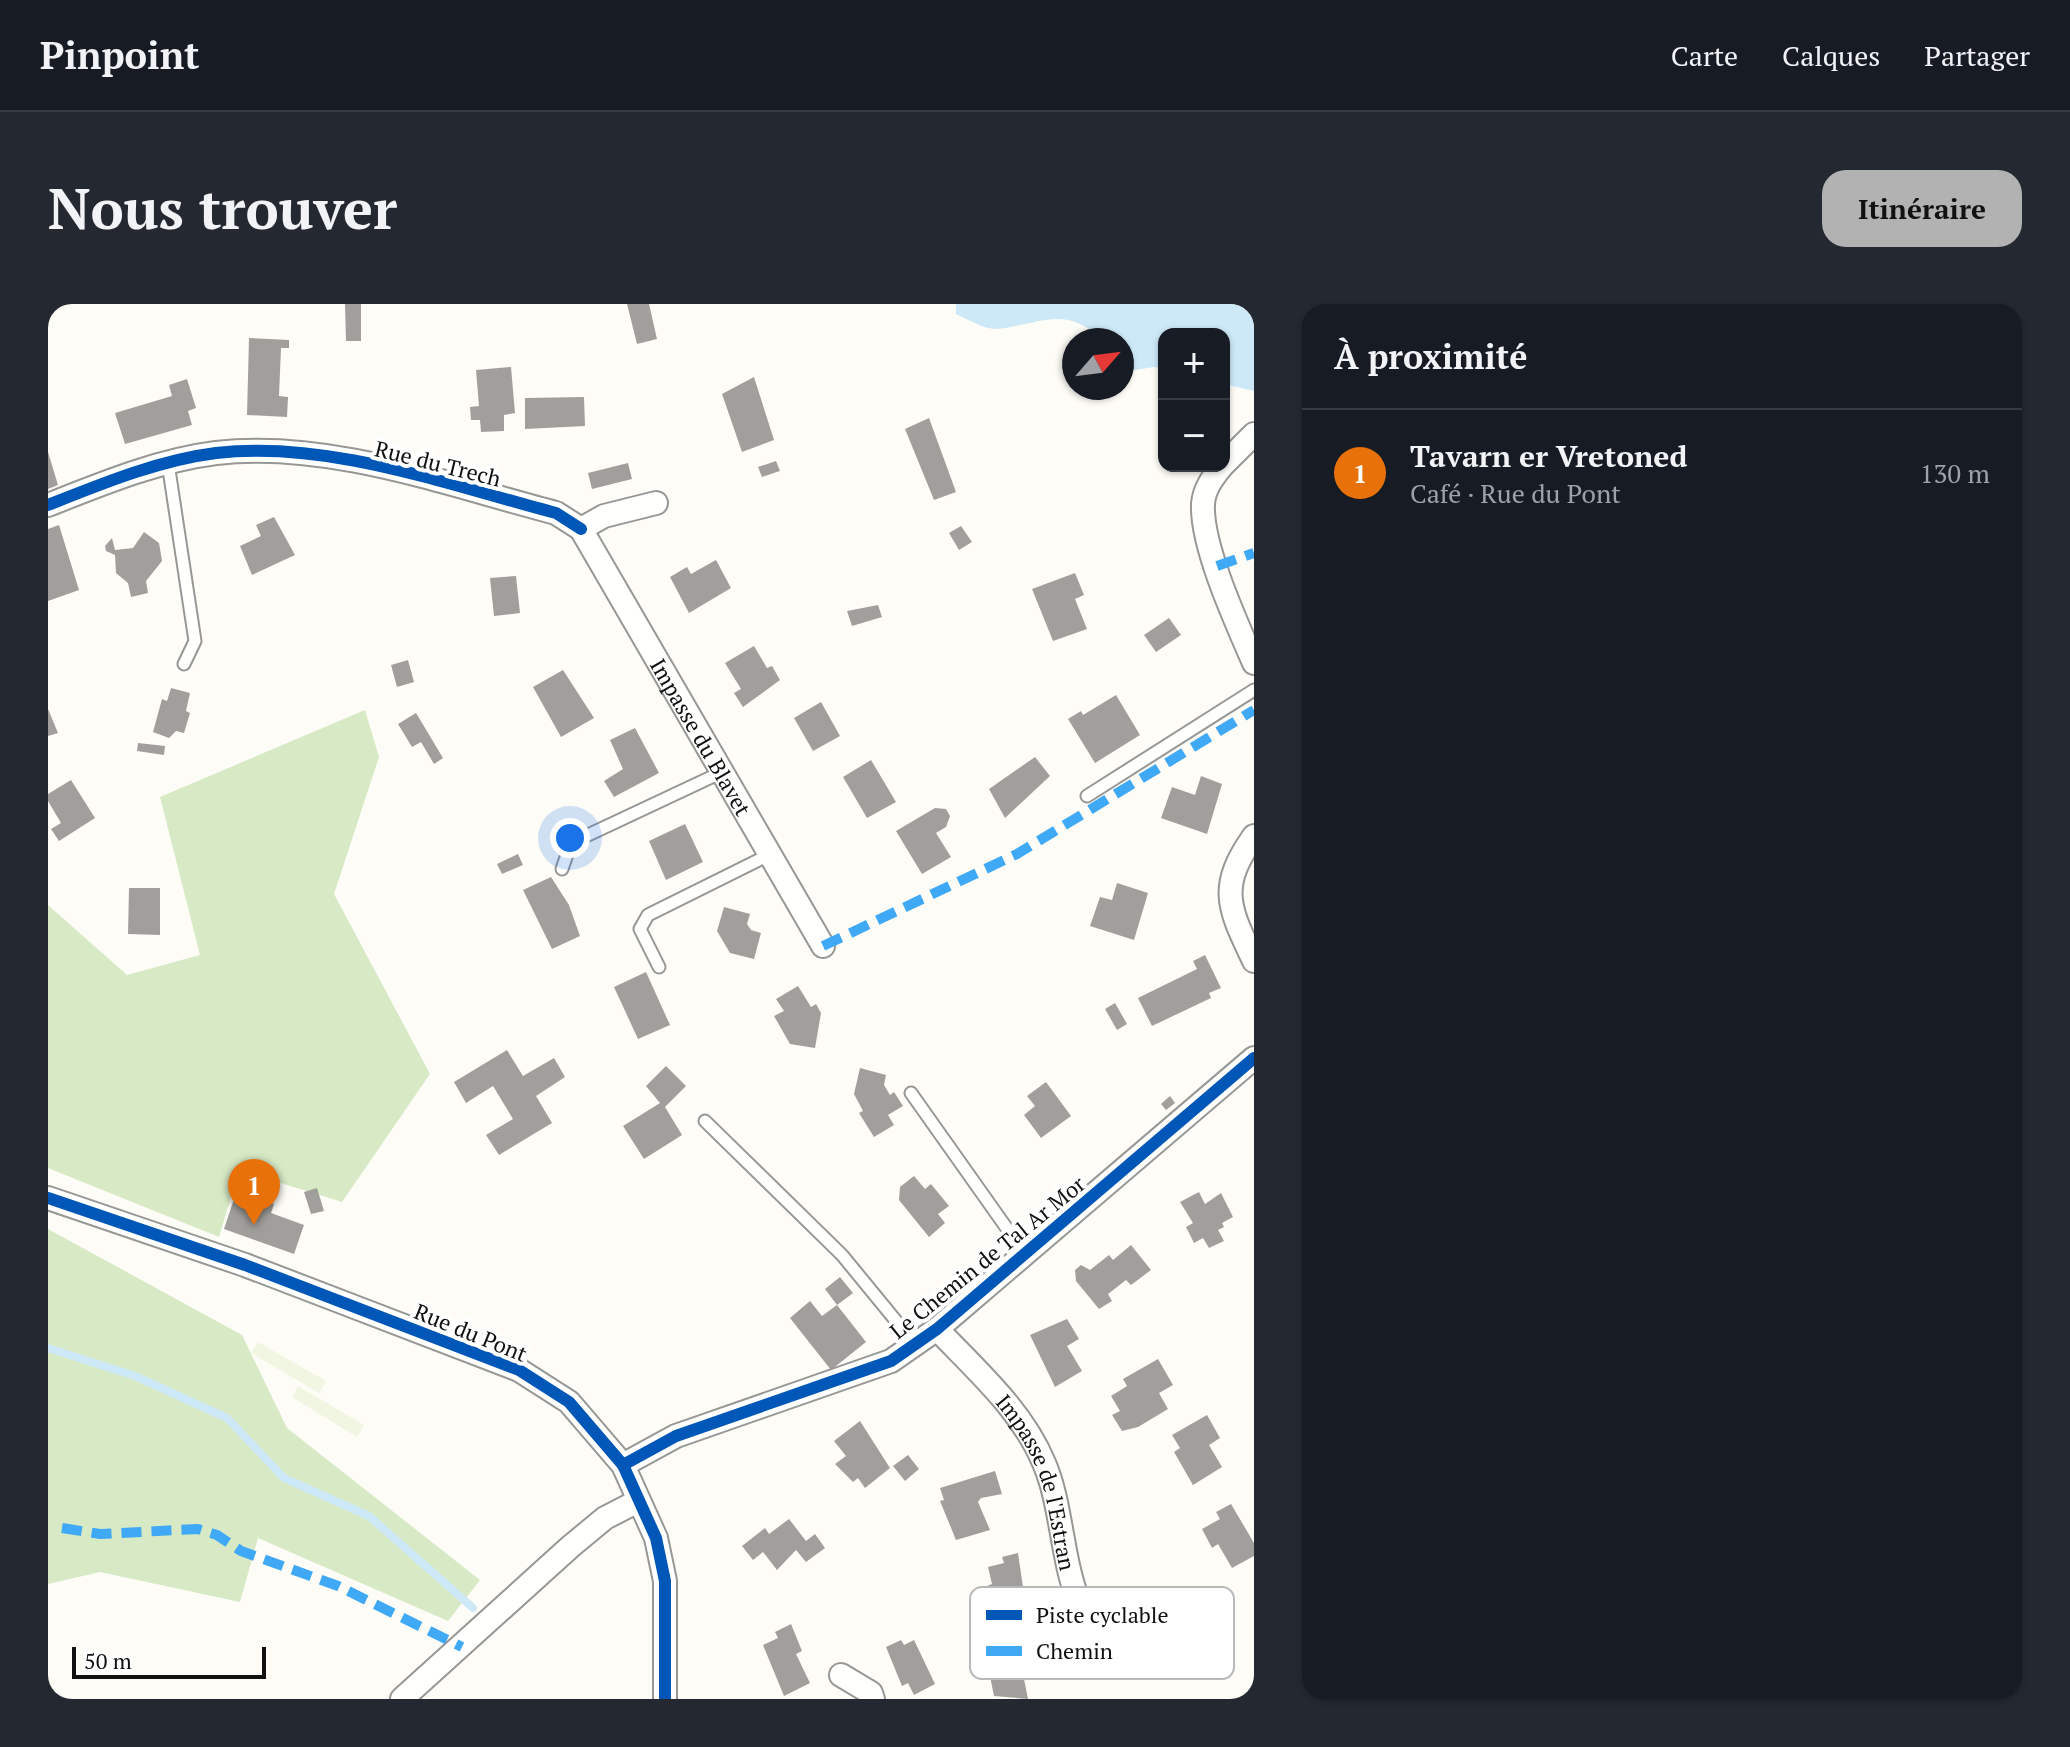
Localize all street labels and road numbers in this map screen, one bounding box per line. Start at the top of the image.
street label: Rue du Trech [372,433,504,493]
street label: Impasse du Blavet [644,653,759,821]
street label: Le Chemin de Tal Ar Mor [883,1169,1091,1345]
street label: Rue du Pont [410,1296,532,1368]
street label: Impasse de l'Estran [990,1387,1083,1573]

